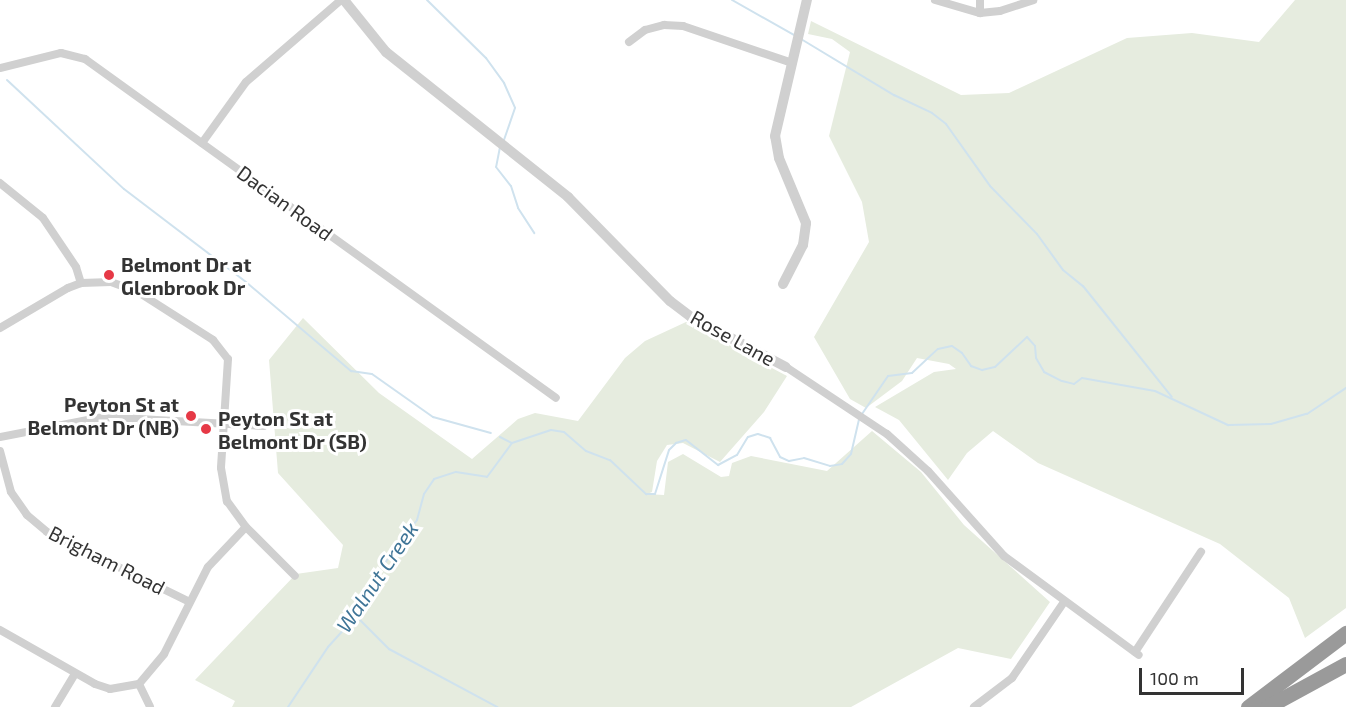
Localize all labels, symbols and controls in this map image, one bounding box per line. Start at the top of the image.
street label: Dacian Road [233,160,337,246]
place label: Belmont Dr at Glenbrook Dr [121,252,252,299]
marker: Belmont Dr at Glenbrook Dr [102,268,116,282]
street label: Rose Lane [687,305,779,371]
place label: Peyton St at Belmont Dr (NB) [27,392,179,439]
place label: Peyton St at Belmont Dr (SB) [218,406,367,453]
marker: Peyton St at Belmont Dr (NB) [184,409,198,423]
marker: Peyton St at Belmont Dr (SB) [199,422,213,436]
water label: Walnut Creek [331,517,423,637]
street label: Brigham Road [45,520,169,600]
scale bar [1142,656,1247,694]
text: 100 m [1150,667,1199,689]

